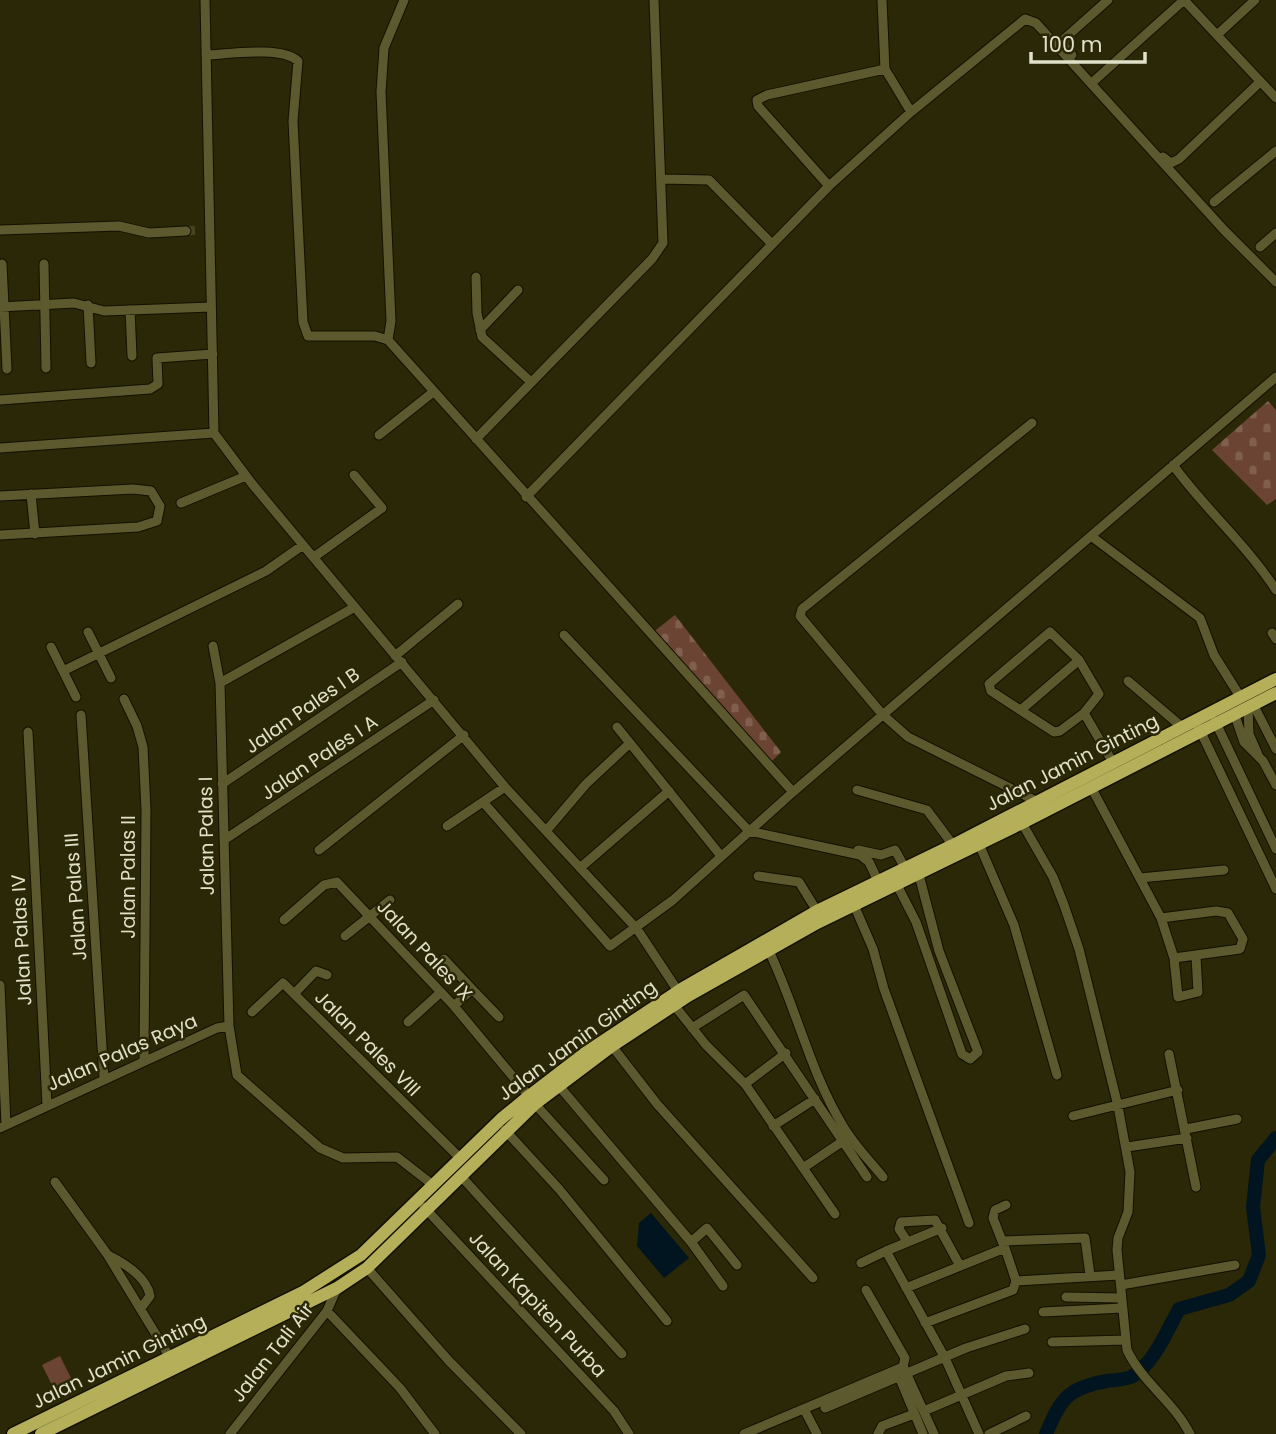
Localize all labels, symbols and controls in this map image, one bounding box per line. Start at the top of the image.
scale bar [1031,21,1145,65]
text: 100 m [1042,30,1102,59]
street label: Jalan Pales I B [240,661,365,760]
street label: Jalan Jamin Ginting [981,707,1163,818]
street label: Jalan Pales I A [256,708,383,806]
street label: Jalan Palas I [192,776,221,896]
street label: Jalan Palas II [115,815,142,939]
street label: Jalan Palas III [58,832,93,962]
street label: Jalan Palas IV [5,873,38,1006]
street label: Jalan Pales IX [371,894,479,1007]
street label: Jalan Jamin Ginting [492,974,662,1107]
street label: Jalan Pales VIII [309,984,427,1102]
street label: Jalan Palas Raya [43,1007,202,1098]
street label: Jalan Kapiten Purba [463,1225,613,1383]
street label: Jalan Tali Air [225,1297,320,1408]
street label: Jalan Jamin Ginting [28,1308,211,1415]

